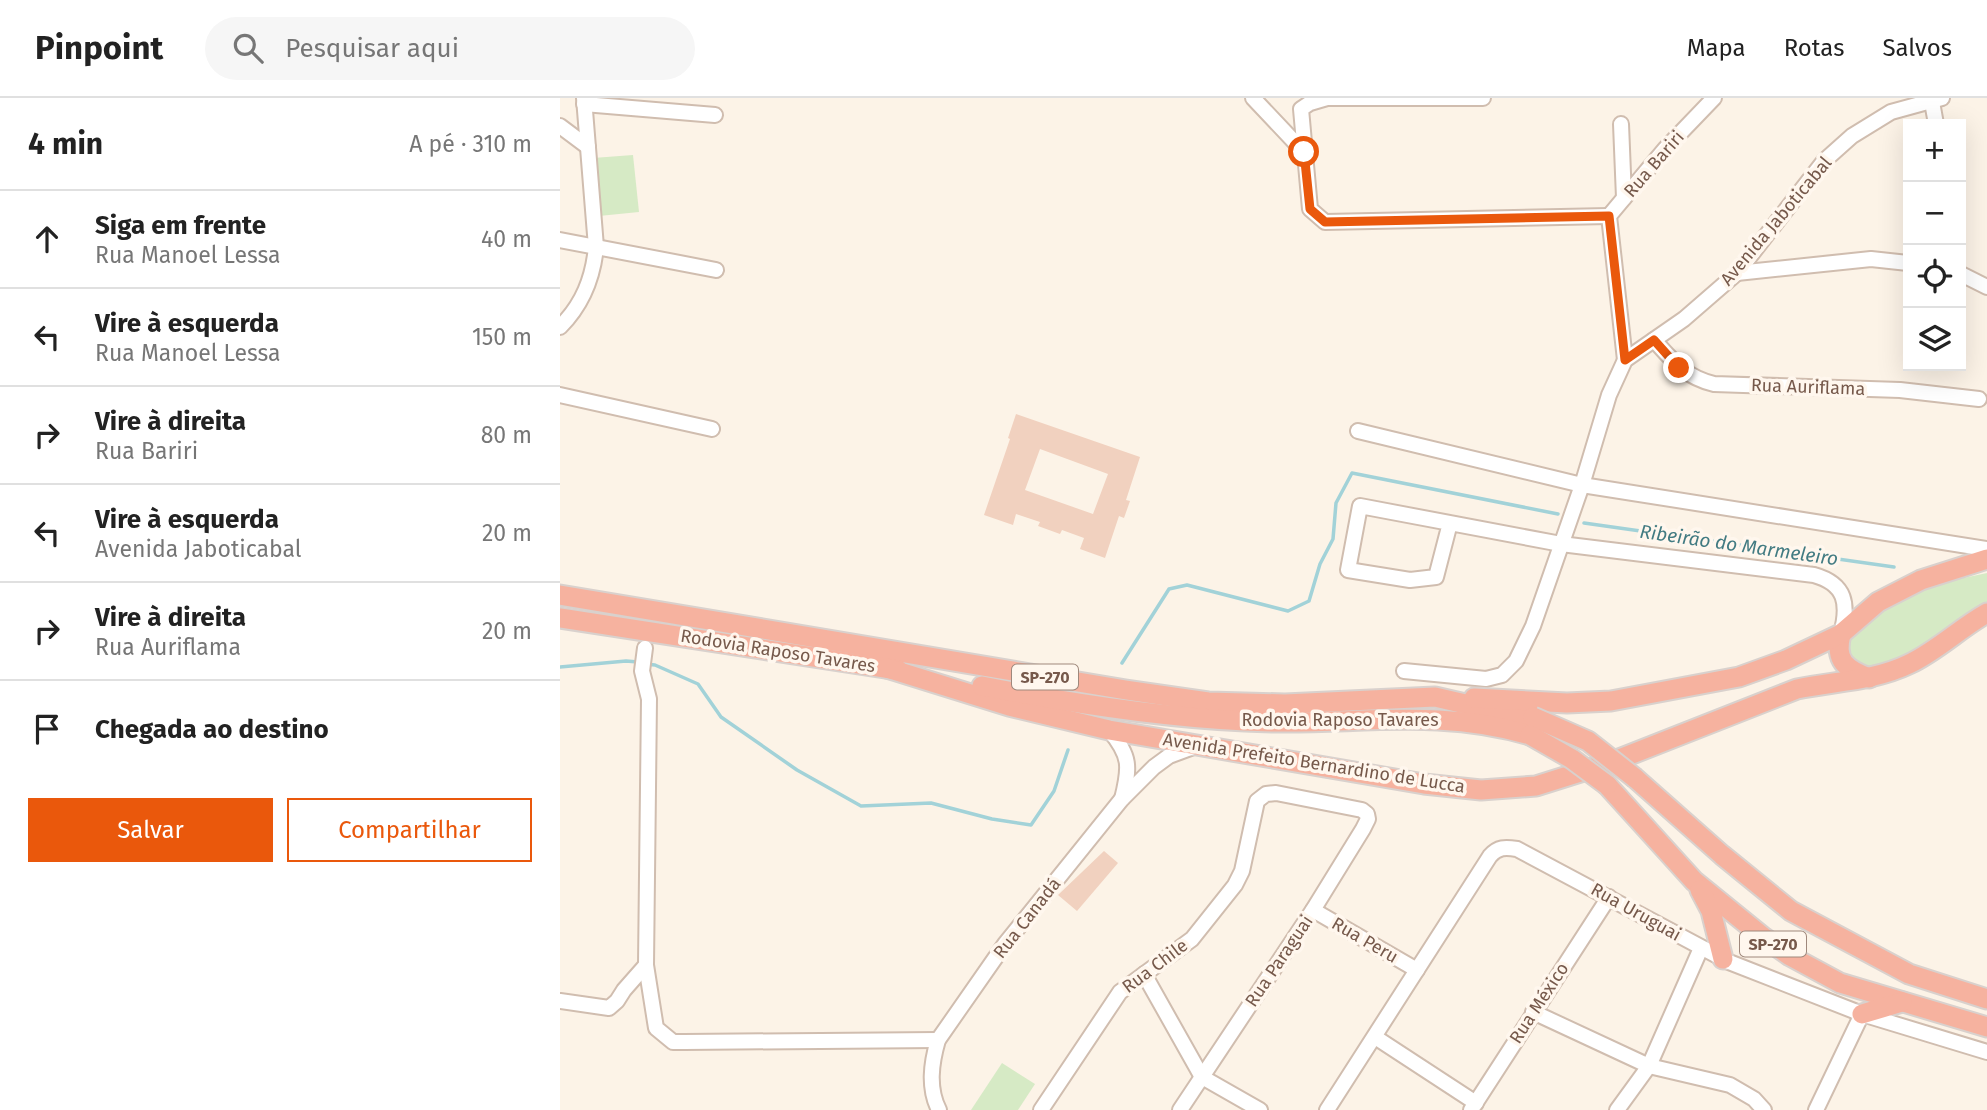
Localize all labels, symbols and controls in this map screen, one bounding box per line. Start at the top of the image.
search box [205,17,695,80]
text: Pinpoint [35,28,163,68]
icon: search [229,29,267,67]
text: Pesquisar aqui [285,33,459,64]
text: Mapa [1687,34,1746,62]
text: Rotas [1784,34,1844,62]
text: Salvos [1882,34,1952,62]
map controls [1903,119,1966,371]
button: + [1903,119,1966,182]
text: 4 min [28,126,103,162]
street label: Rua Bariri [1619,126,1689,202]
text: A pé · 310 m [409,130,532,158]
route start [1288,136,1319,167]
street label: Avenida Jaboticabal [1716,152,1836,290]
button: − [1903,182,1966,245]
text: Siga em frente [95,210,266,241]
icon: ahead [28,220,66,258]
text: 40 m [481,225,532,253]
text: Rua Manoel Lessa [95,241,281,269]
button: locate [1903,245,1966,308]
text: Vire à esquerda [95,308,279,339]
button: layers [1903,308,1966,371]
icon: left [28,318,66,356]
text: 150 m [472,323,532,351]
text: Rua Manoel Lessa [95,339,281,367]
route end [1663,352,1694,383]
street label: Rua Auriflama [1750,374,1866,400]
text: Vire à direita [95,406,246,437]
icon: right [28,416,66,454]
text: 80 m [481,421,532,449]
text: Rua Bariri [95,437,198,465]
text: Vire à esquerda [95,504,279,535]
icon: left [28,514,66,552]
text: 20 m [482,519,532,547]
water label: Ribeirão do Marmeleiro [1638,520,1840,570]
text: Avenida Jaboticabal [95,535,301,563]
text: Vire à direita [95,602,246,633]
icon: right [28,612,66,650]
text: 20 m [482,617,532,645]
street label: Rodovia Raposo Tavares [679,625,877,677]
text: Rua Auriflama [95,633,241,661]
road number: SP-270 [1012,664,1078,690]
street label: Rodovia Raposo Tavares [1241,709,1439,731]
icon: arrive [28,710,66,748]
text: Chegada ao destino [95,714,329,745]
street label: Avenida Prefeito Bernardino de Lucca [1161,728,1467,798]
button: Salvar [28,798,273,862]
button: Compartilhar [287,798,532,862]
street label: Rua Canadá [989,873,1065,963]
street label: Rua Uruguai [1587,878,1685,946]
street label: Rua Paraguai [1240,911,1318,1011]
street label: Rua Peru [1328,912,1402,968]
road number: SP-270 [1740,932,1806,957]
street label: Rua Chile [1118,934,1192,998]
street label: Rua México [1505,958,1573,1048]

